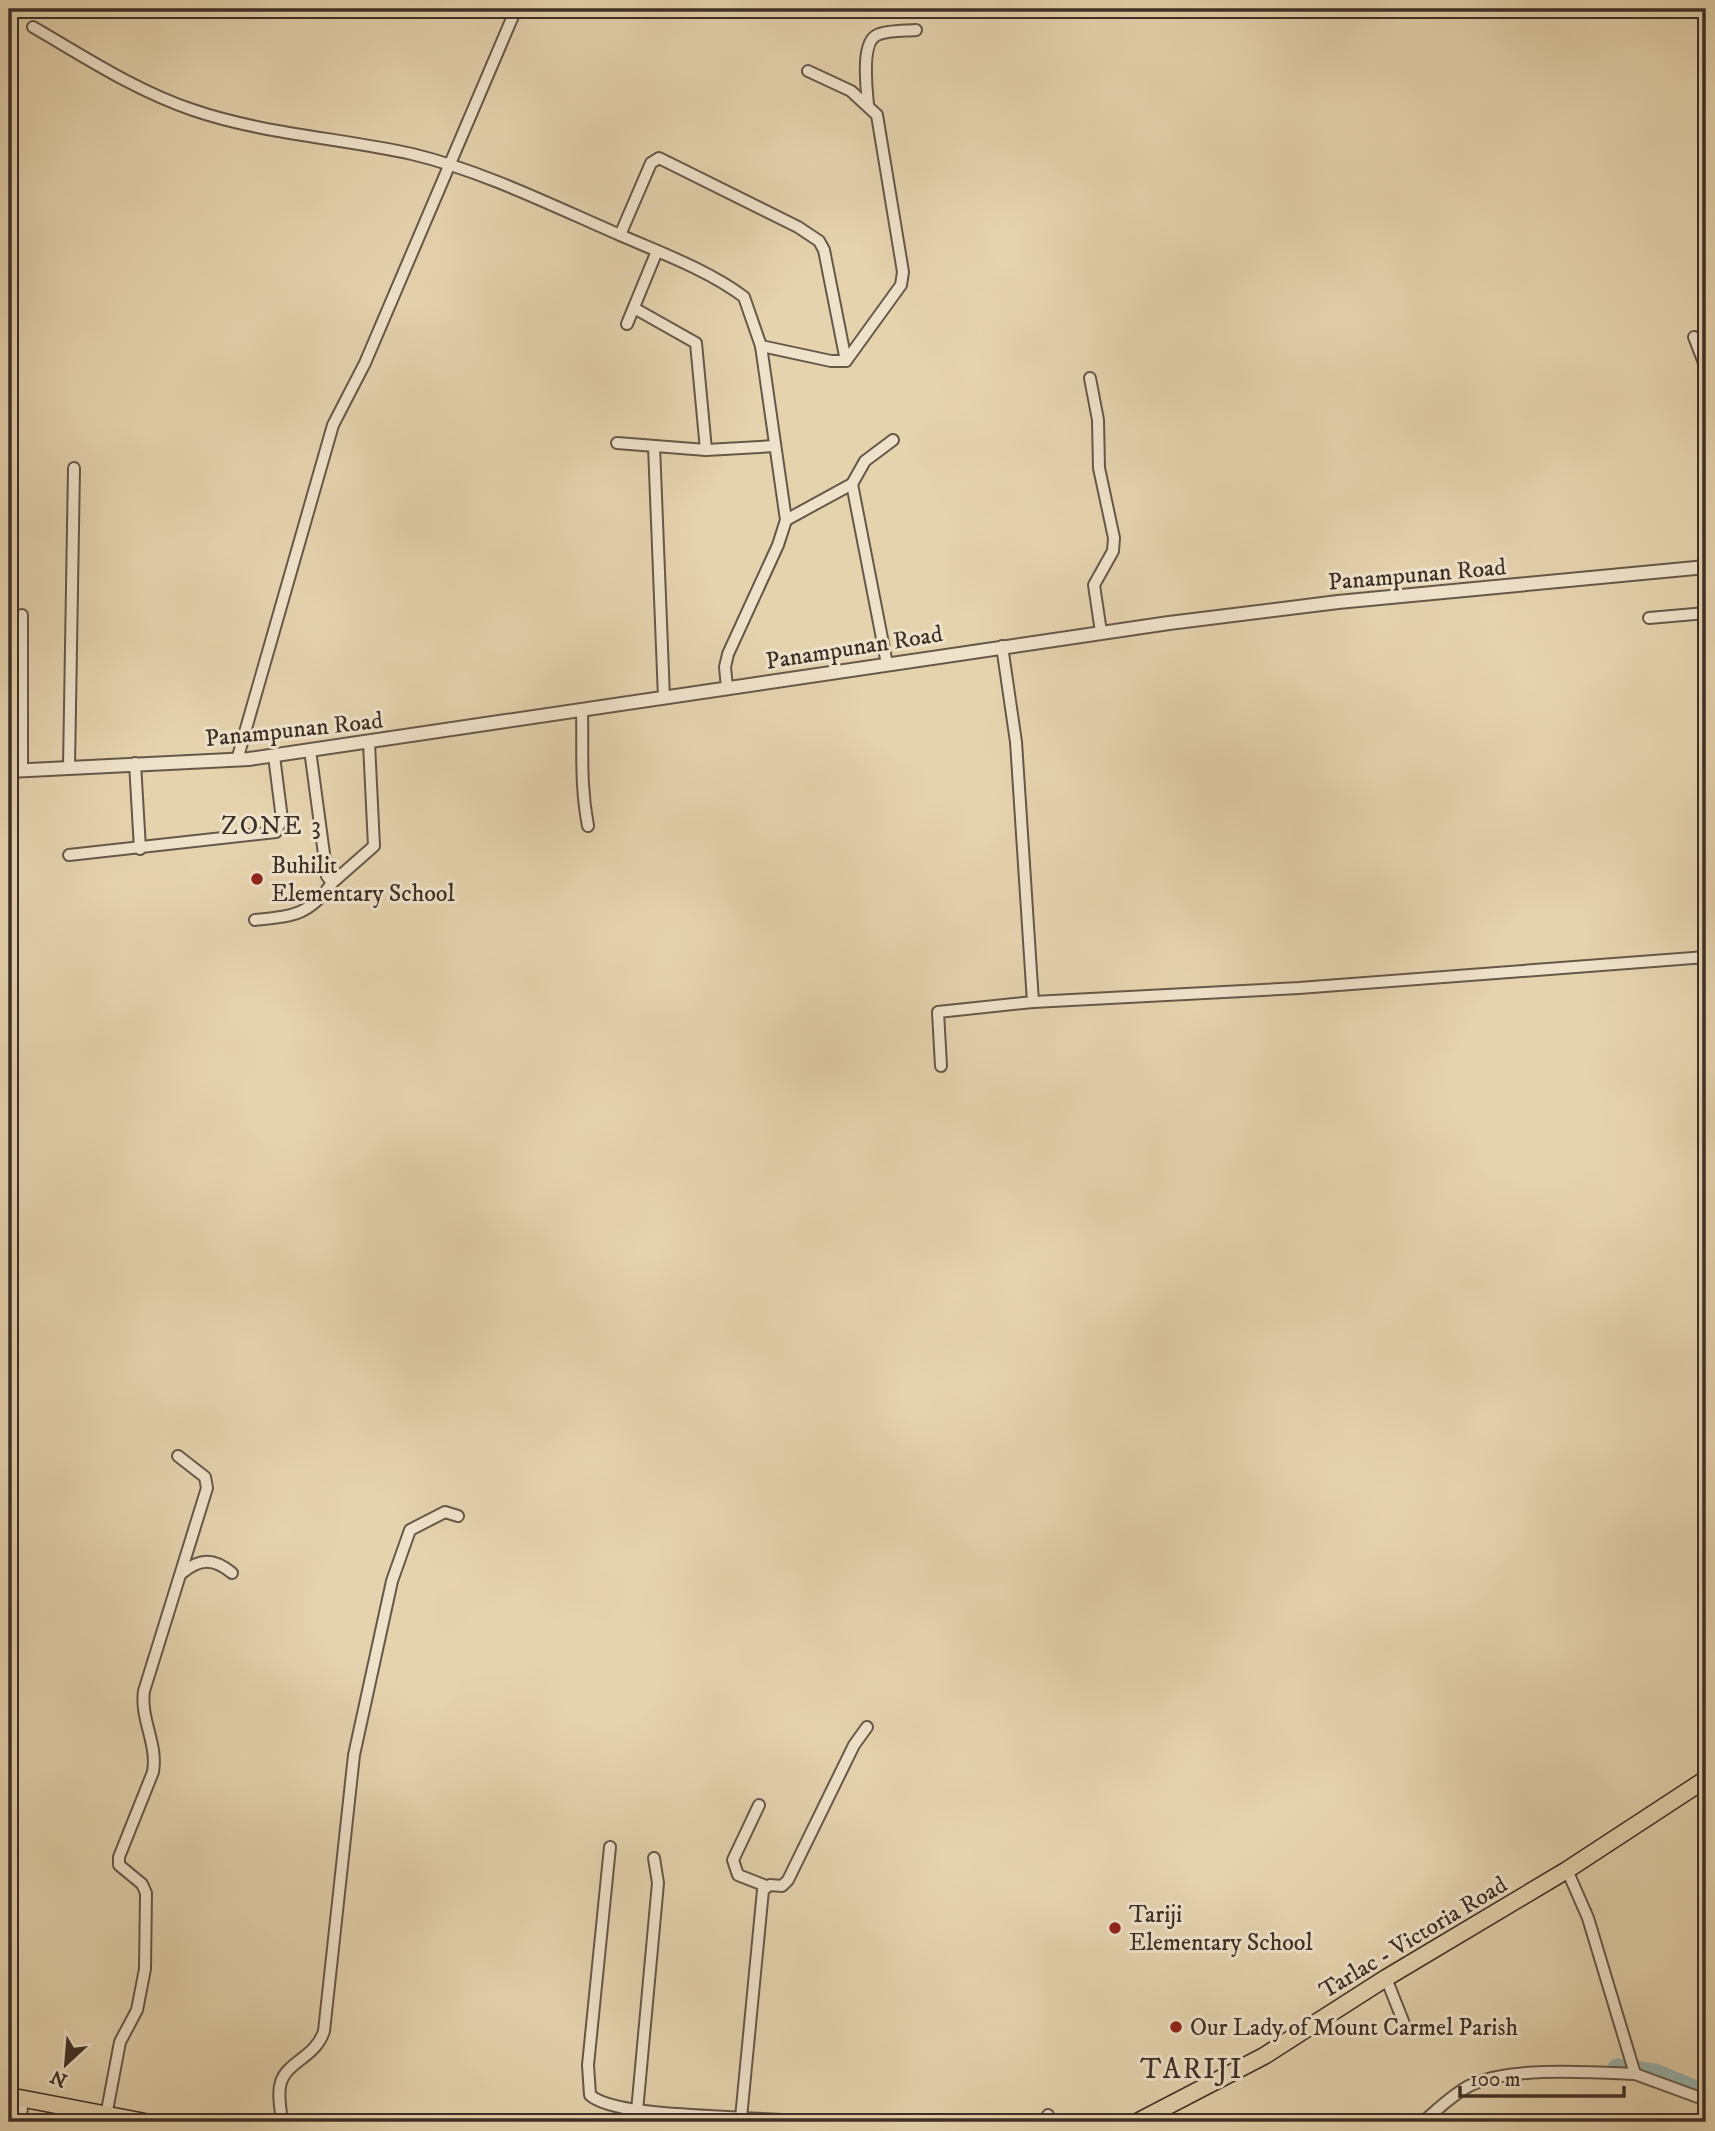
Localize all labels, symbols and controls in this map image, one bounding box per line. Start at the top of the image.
street label: Panampunan Road [1327,552,1507,598]
street label: Panampunan Road [764,619,945,677]
street label: Panampunan Road [204,706,385,754]
district label: ZONE 3 [221,810,323,843]
place label: Buhilit Elementary School [271,851,455,909]
marker: Buhilit Elementary School [249,871,265,887]
street label: Tarlac - Victoria Road [1314,1870,1513,2006]
place label: Tariji Elementary School [1129,1900,1313,1958]
marker: Tariji Elementary School [1107,1920,1123,1936]
place label: Our Lady of Mount Carmel Parish [1190,2013,1519,2043]
marker: Our Lady of Mount Carmel Parish [1168,2019,1184,2035]
north arrow [32,2030,102,2100]
district label: TARIJI [1140,2052,1244,2087]
scale bar [1460,2054,1624,2098]
text: N [47,2064,71,2092]
text: 100 m [1470,2067,1521,2093]

